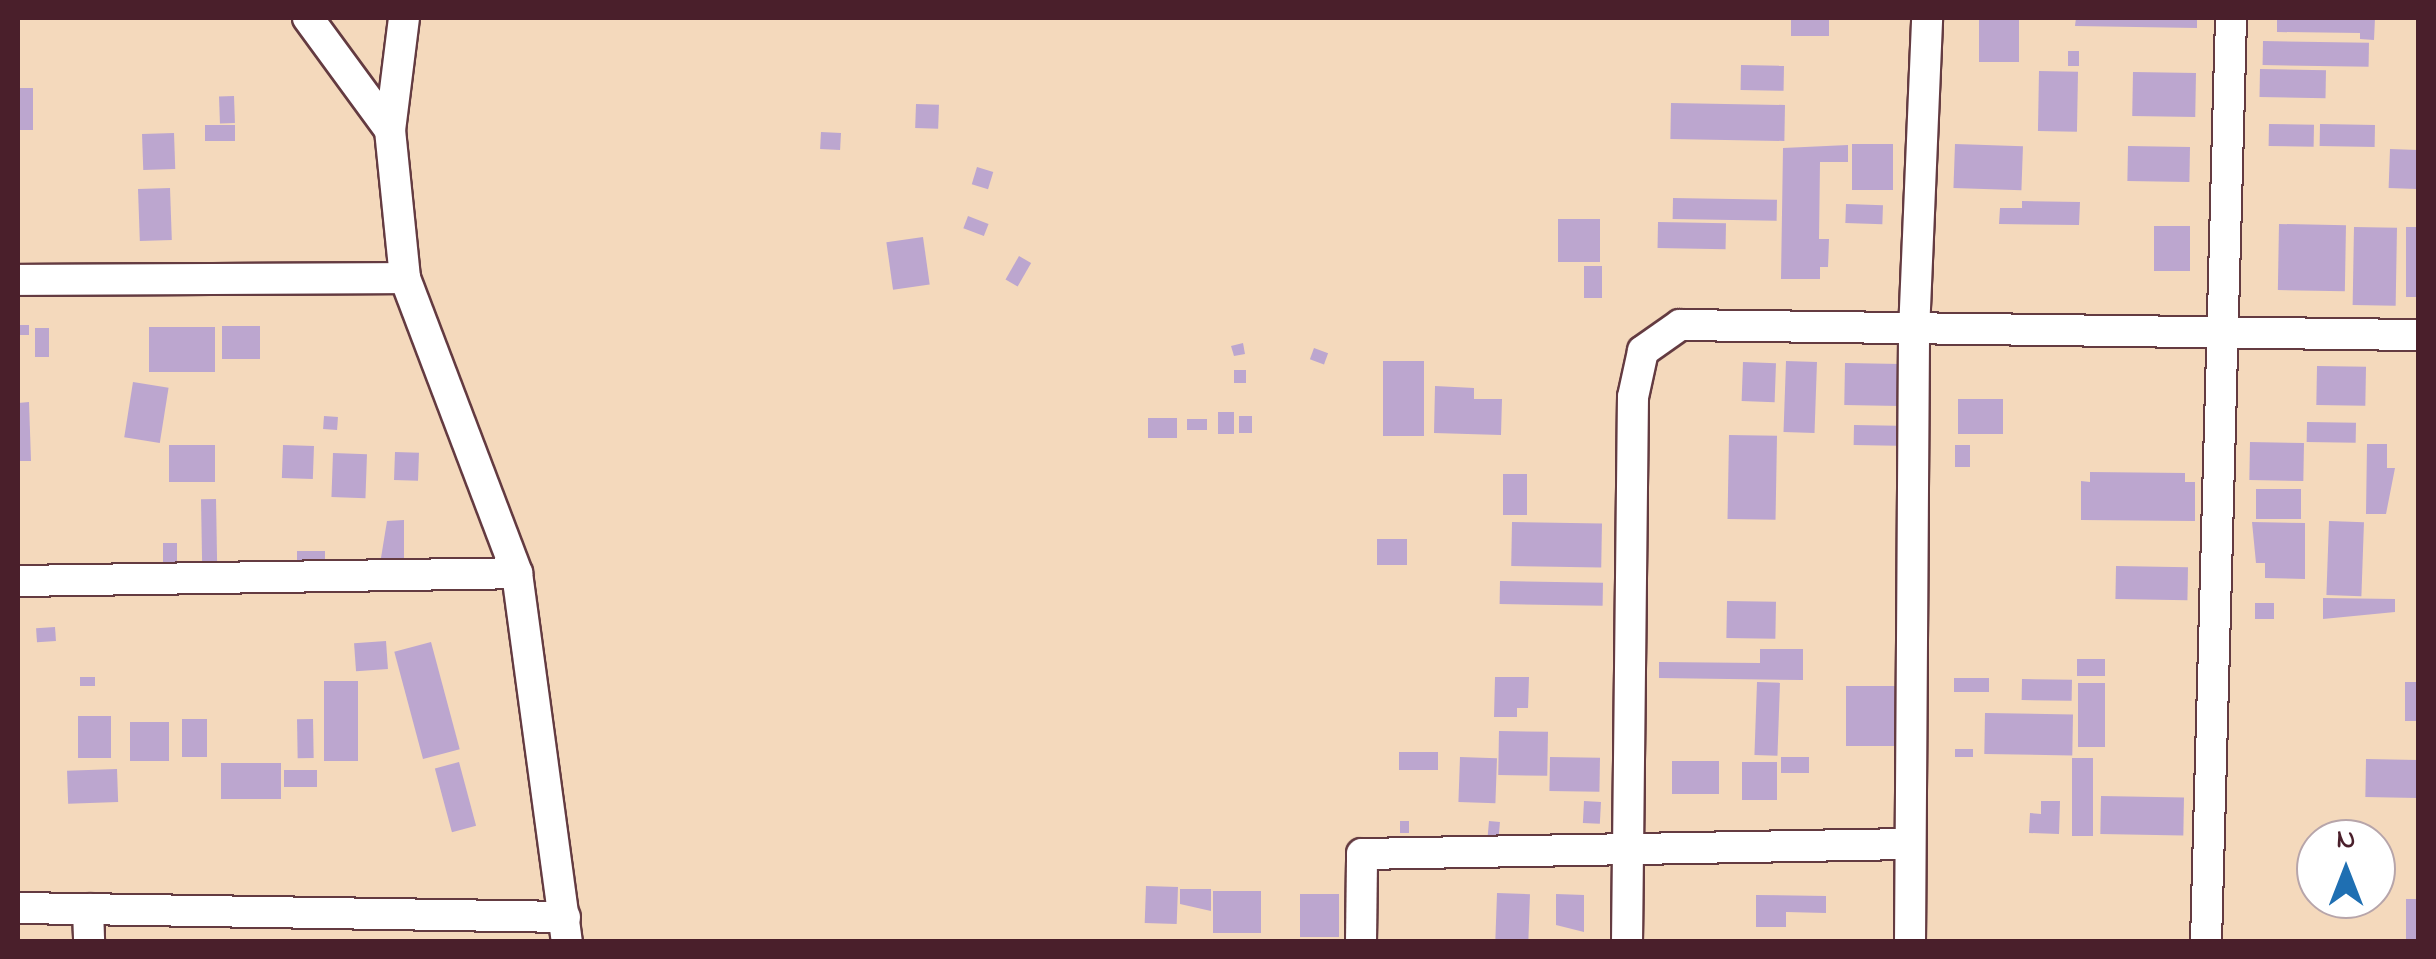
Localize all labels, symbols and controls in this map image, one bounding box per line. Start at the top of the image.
north arrow [2296,819,2396,919]
text: N [2337,820,2355,861]

